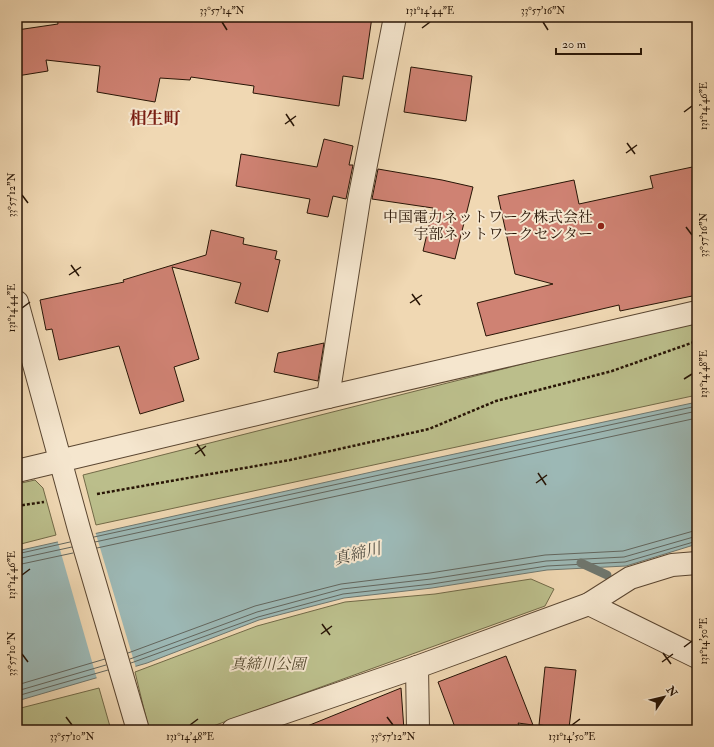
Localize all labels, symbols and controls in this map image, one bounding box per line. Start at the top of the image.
text: 33°57'14"N [199,5,245,17]
text: 131°14'44"E [406,5,454,17]
text: 33°57'16"N [521,5,565,17]
scale bar [556,30,641,56]
text: 20 m [562,37,587,52]
text: 131°14'46"E [698,82,710,130]
district label: 相生町 [130,108,181,129]
text: 33°57'12"N [6,173,18,217]
place label: 中国電力ネットワーク株式会社 宇部ネットワークセンター [383,208,593,244]
text: 33°57'16"N [698,213,710,257]
marker: 中国電力ネットワーク株式会社 宇部ネットワークセンター [596,221,606,231]
text: 131°14'44"E [6,284,18,332]
text: 131°14'48"E [698,350,710,398]
water label: 真締川 [332,538,385,569]
text: 131°14'46"E [6,551,18,599]
text: 131°14'50"E [698,617,710,665]
text: 33°57'10"N [6,632,18,676]
park label: 真締川公園 [230,655,308,674]
north arrow [644,677,684,717]
text: N [663,683,681,700]
text: 33°57'10"N [50,731,94,743]
text: 131°14'48"E [166,731,214,743]
text: 33°57'12"N [371,731,415,743]
text: 131°14'50"E [548,731,596,743]

